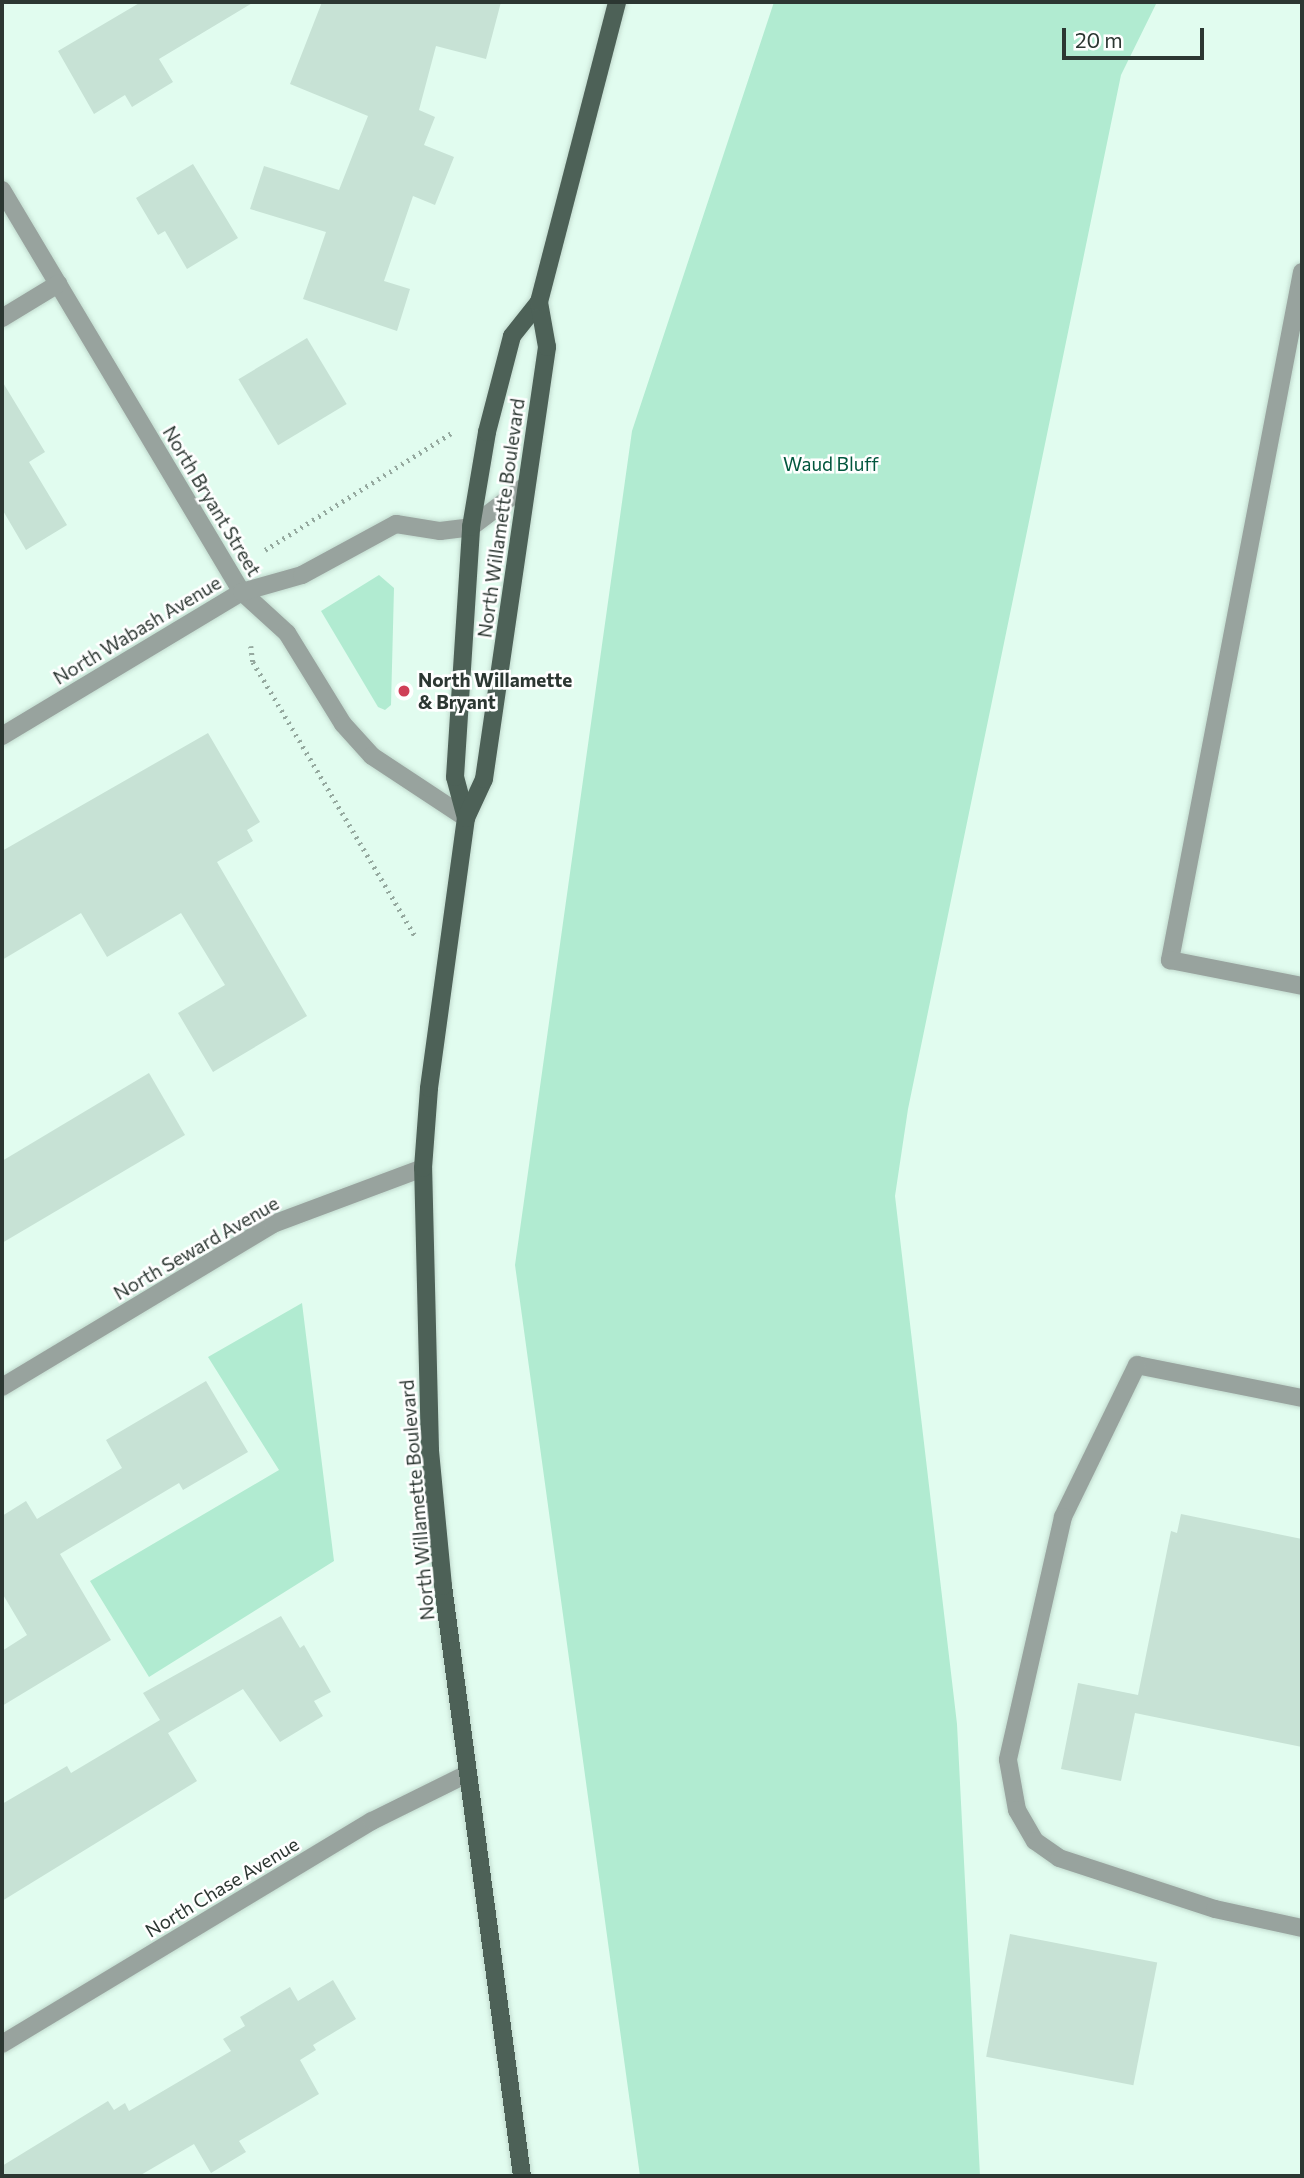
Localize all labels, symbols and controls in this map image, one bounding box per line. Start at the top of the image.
scale bar [1066,14,1208,58]
text: 20 m [1075,27,1123,52]
street label: North Willamette Boulevard [473,397,529,639]
street label: North Bryant Street [158,422,266,580]
park label: Waud Bluff [783,453,879,475]
street label: North Wabash Avenue [49,571,225,689]
place label: North Willamette & Bryant [418,669,572,713]
marker: North Willamette & Bryant [396,683,412,699]
street label: North Seward Avenue [109,1191,283,1305]
street label: North Willamette Boulevard [395,1379,439,1621]
street label: North Chase Avenue [141,1832,303,1942]

